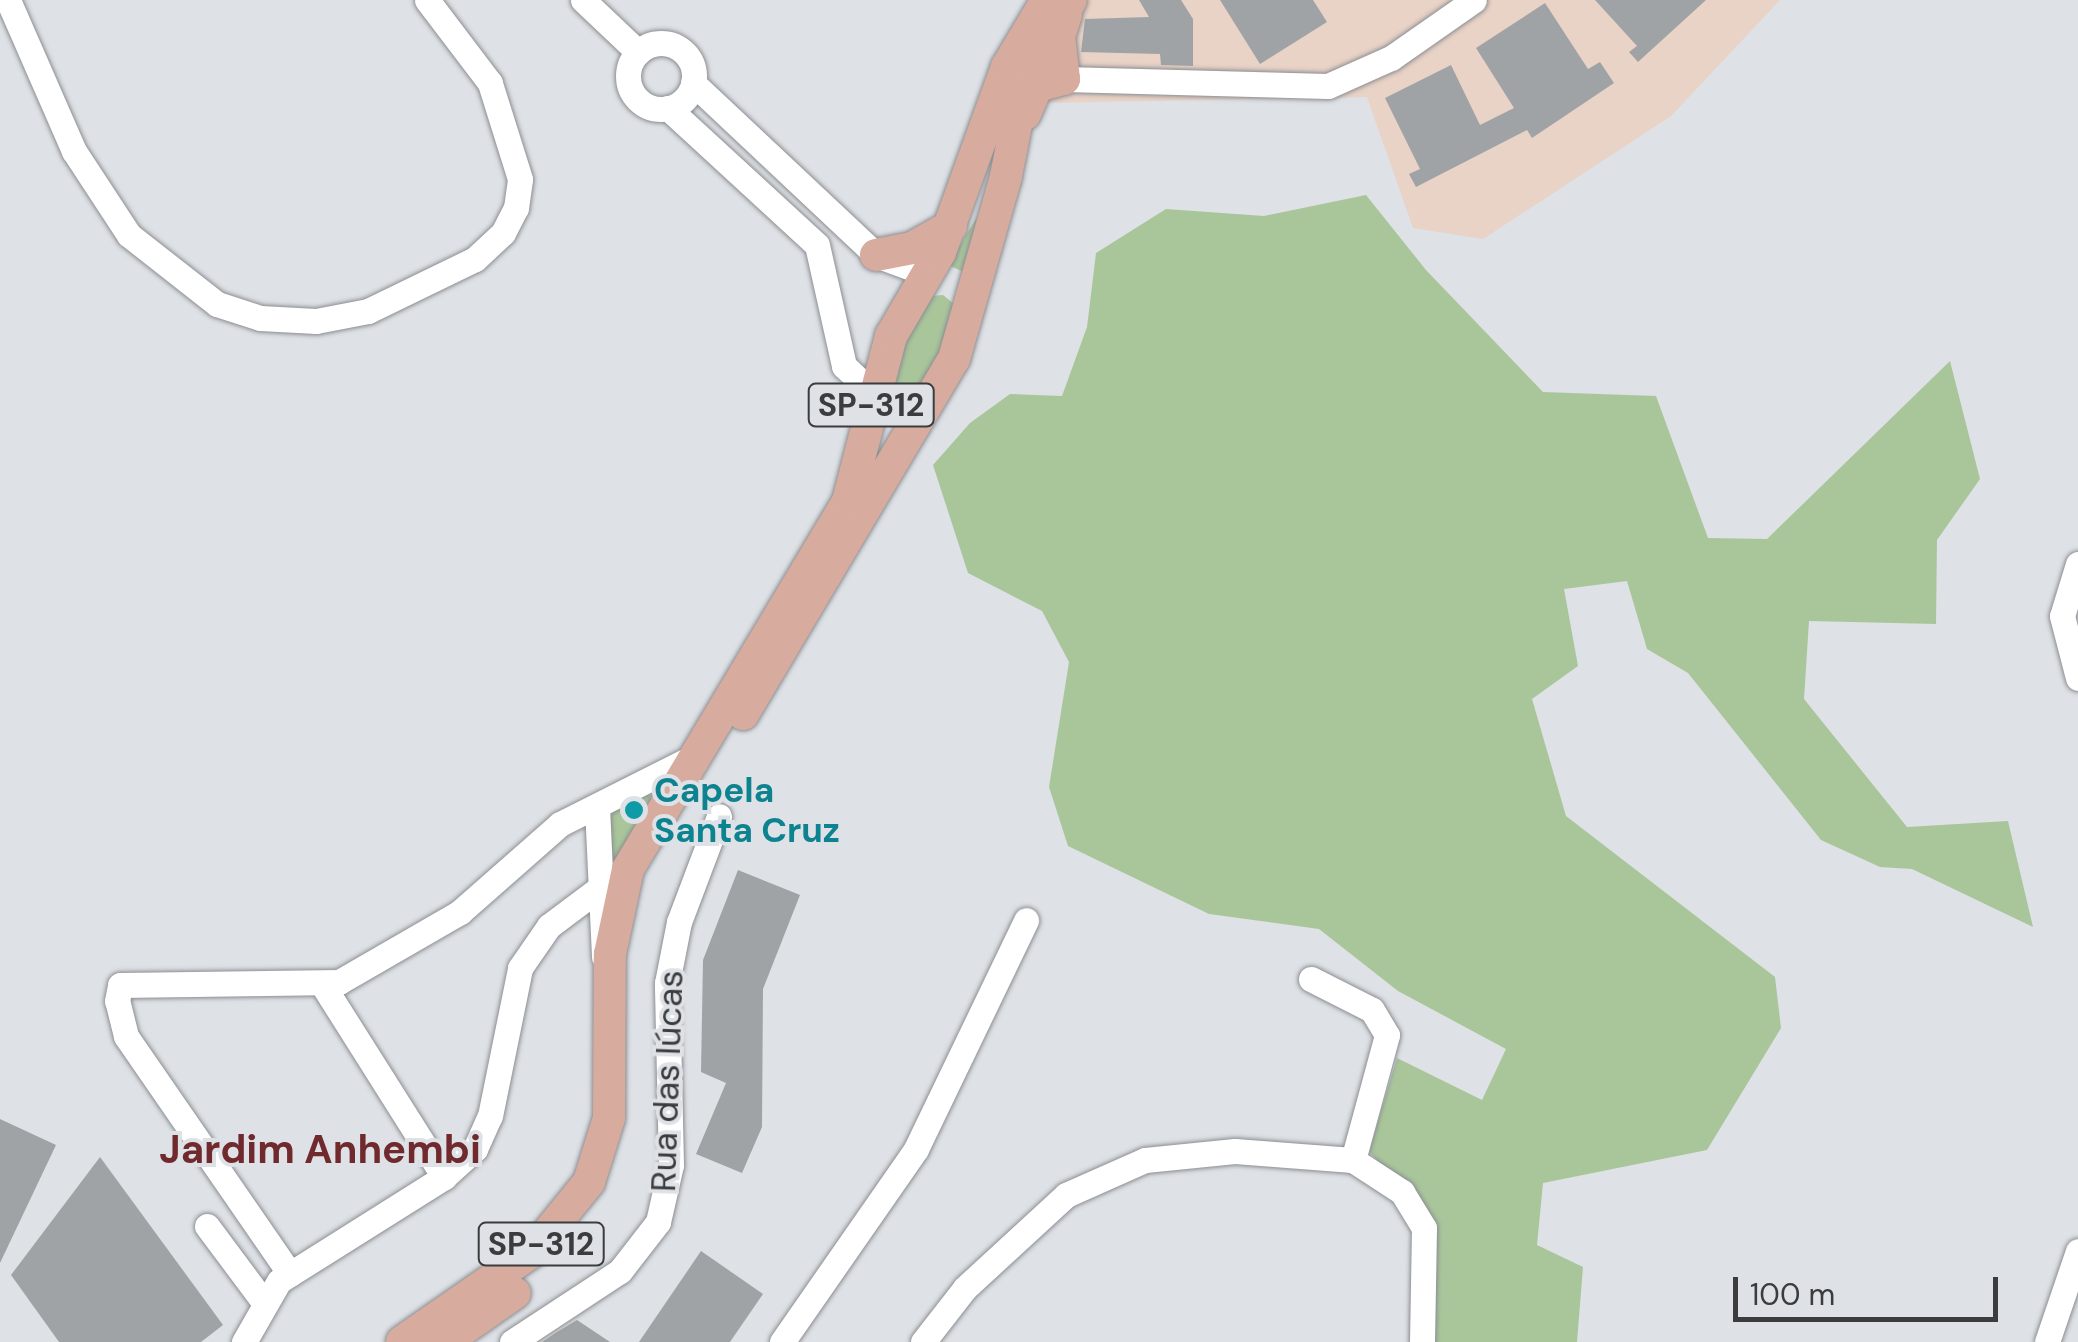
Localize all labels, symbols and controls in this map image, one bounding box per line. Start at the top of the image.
road number: SP-312 [806,378,936,432]
place label: Capela Santa Cruz [654,769,840,851]
marker: Capela Santa Cruz [623,799,645,821]
street label: Rua das Iúcas [642,969,692,1193]
district label: Jardim Anhembi [159,1125,481,1173]
road number: SP-312 [476,1217,606,1271]
scale bar [1738,1257,2003,1319]
text: 100 m [1750,1275,1835,1314]

